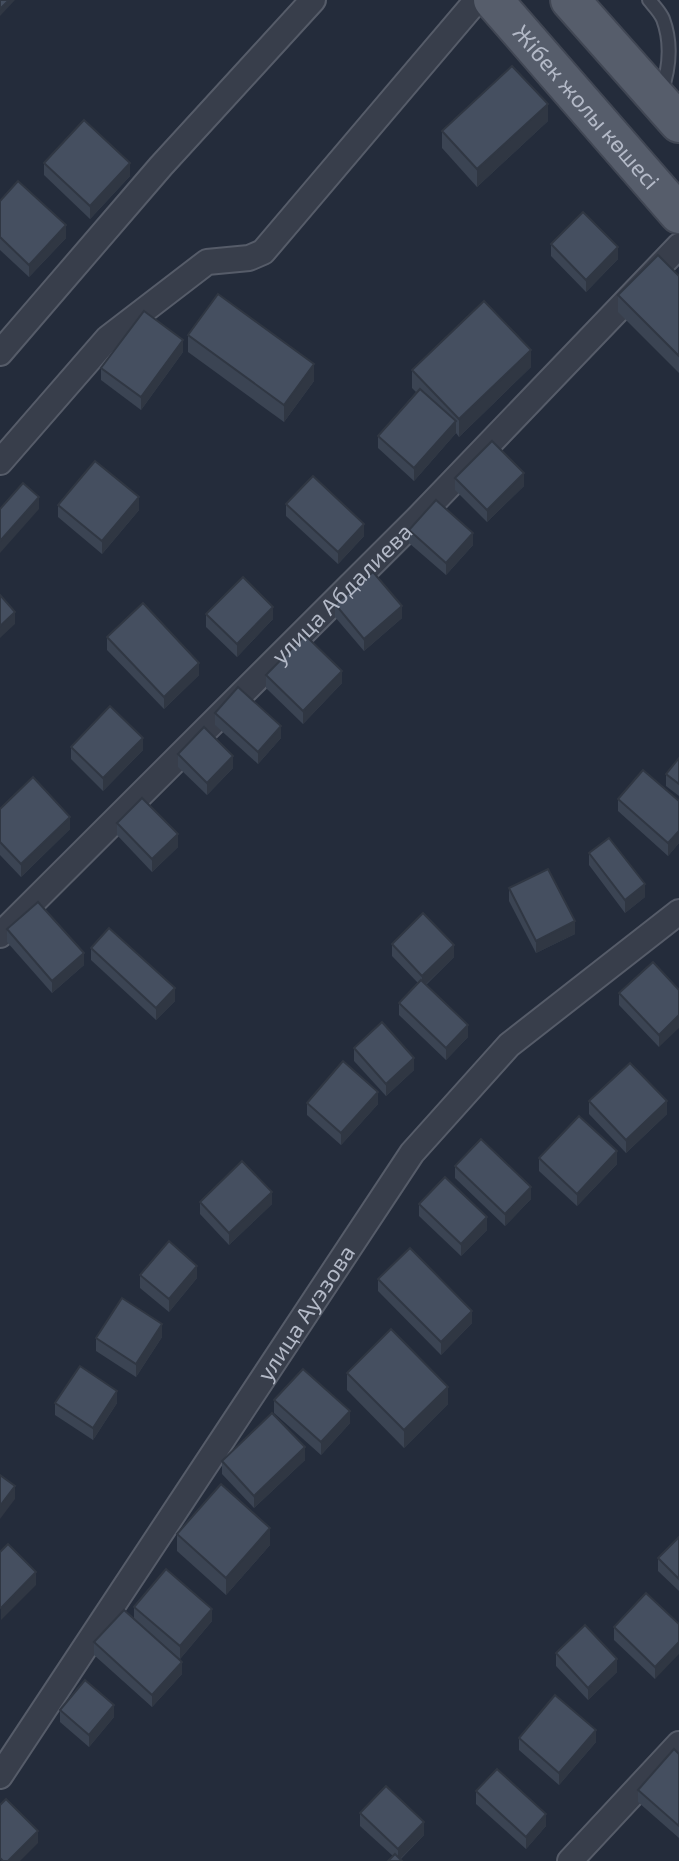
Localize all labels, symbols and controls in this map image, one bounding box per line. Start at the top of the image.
street label: Жібек жолы көшесі [508,19,666,195]
street label: улица Абдалиева [265,517,417,670]
street label: улица Ауэзова [250,1239,360,1386]

